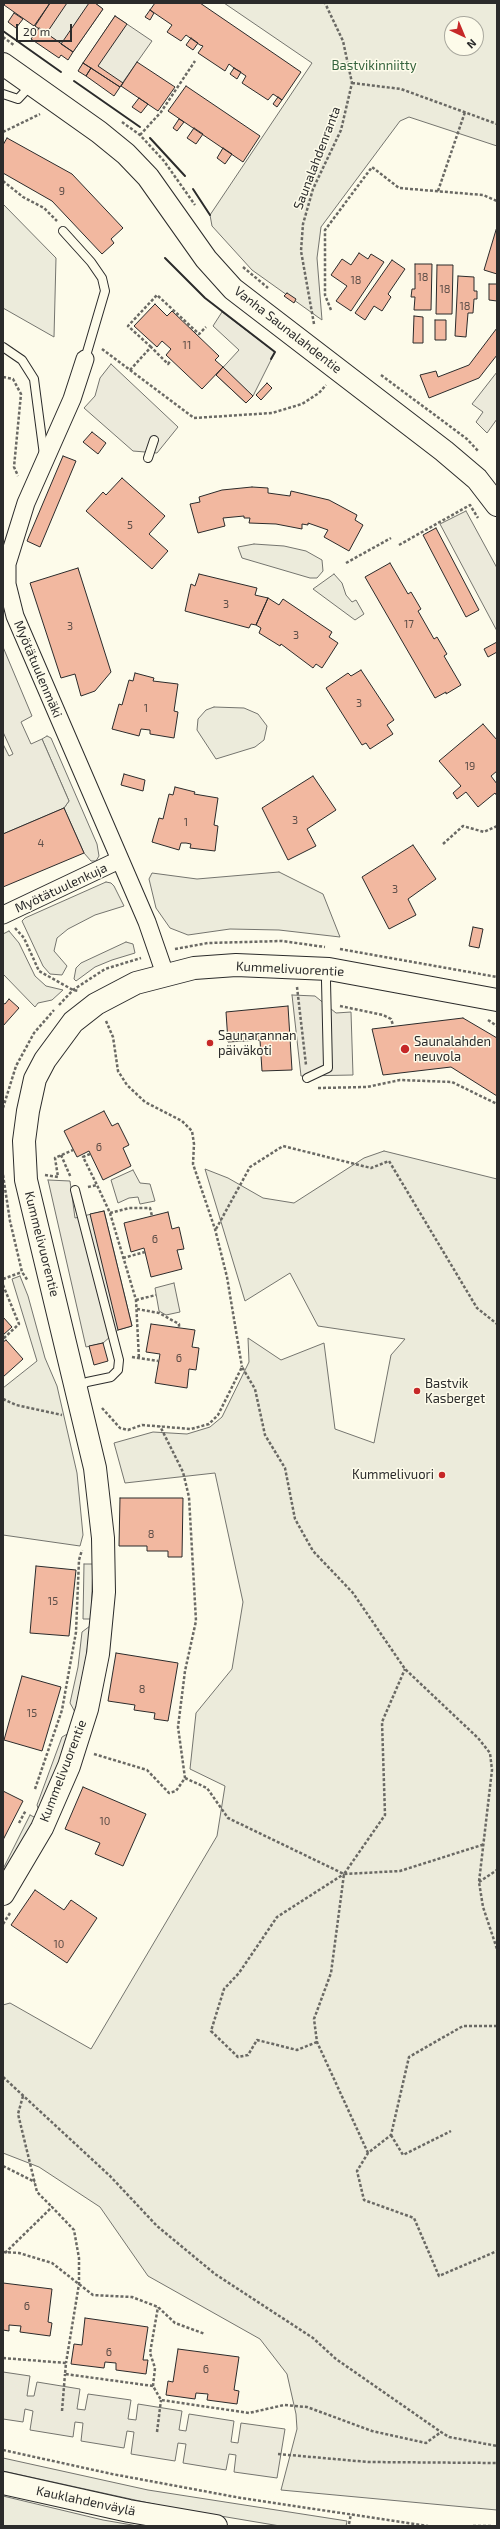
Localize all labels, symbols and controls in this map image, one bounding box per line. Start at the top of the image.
scale bar [18,16,74,42]
north arrow [444,16,484,56]
text: 20 m [23,24,50,38]
text: N [465,37,479,52]
park label: Bastvikinniitty [331,58,417,74]
street label: Saunalahdenranta [290,104,344,212]
house number: 9 [59,184,65,198]
house number: 18 [417,270,429,284]
house number: 18 [350,273,362,287]
house number: 18 [439,282,451,296]
street label: Vanha Saunalahdentie [231,283,345,377]
house number: 18 [459,299,471,313]
house number: 11 [183,338,191,352]
house number: 5 [127,518,133,532]
house number: 3 [223,597,229,611]
house number: 17 [404,617,414,631]
street label: Myötätuulenmäki [10,618,66,720]
house number: 3 [67,619,73,633]
house number: 3 [293,628,299,642]
house number: 3 [356,696,362,710]
house number: 1 [144,701,148,715]
house number: 19 [465,759,475,773]
house number: 3 [292,813,298,827]
house number: 1 [184,815,188,829]
house number: 4 [38,836,44,850]
street label: Myötätuulenkuja [12,860,110,916]
house number: 3 [392,882,398,896]
street label: Kummelivuorentie [236,958,344,980]
place label: Saunarannan päiväkoti [218,1028,297,1059]
place label: Saunalahden neuvola [414,1034,491,1065]
marker: Saunarannan päiväkoti [205,1038,215,1048]
marker: Saunalahden neuvola [399,1043,411,1055]
house number: 6 [96,1140,102,1154]
street label: Kummelivuorentie [21,1190,63,1298]
house number: 6 [152,1232,158,1246]
house number: 6 [176,1351,182,1365]
place label: Bastvik Kasberget [425,1376,485,1407]
marker: Bastvik Kasberget [412,1386,422,1396]
place label: Kummelivuori [352,1467,434,1483]
marker: Kummelivuori [437,1470,447,1480]
house number: 8 [148,1527,154,1541]
house number: 15 [48,1594,58,1608]
house number: 8 [139,1682,145,1696]
house number: 15 [27,1706,37,1720]
street label: Kummelivuorentie [36,1718,90,1824]
house number: 10 [99,1814,111,1828]
house number: 10 [53,1937,65,1951]
house number: 6 [24,2299,30,2313]
house number: 6 [106,2345,112,2359]
house number: 6 [203,2362,209,2376]
street label: Kauklahdenväylä [35,2483,137,2519]

